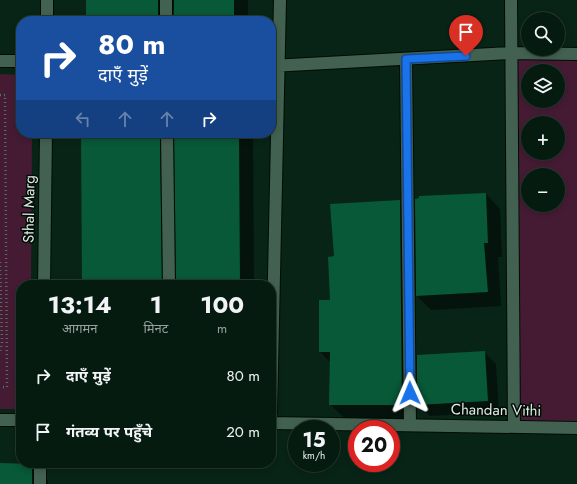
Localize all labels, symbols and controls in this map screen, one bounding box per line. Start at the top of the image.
map controls [521,12,565,212]
button: search [521,12,565,56]
pin [449,15,483,56]
icon: arrive [455,21,477,43]
text: 80 m [98,24,165,65]
icon: right [32,32,84,84]
text: दाएँ मुड़ें [98,62,148,88]
button: layers [521,64,565,108]
icon: left [72,108,94,130]
icon: ahead [114,108,136,130]
icon: ahead [156,108,178,130]
icon: right [198,108,220,130]
button: + [521,116,565,160]
button: − [521,168,565,212]
street label: Sthal Marg [17,175,41,243]
text: 13:14 [48,287,112,322]
text: 1 [150,287,162,322]
text: 100 [200,287,244,322]
text: आगमन [62,319,98,338]
text: मिनट [143,319,168,338]
text: m [217,319,227,338]
icon: right [32,365,54,387]
text: दाएँ मुड़ें [66,365,111,387]
text: 80 m [227,365,260,387]
position arrow [389,372,431,414]
street label: Chandan Vithi [451,398,541,422]
speed limit sign: 20 [348,420,400,472]
icon: arrive [32,421,54,443]
text: गंतव्य पर पहुँचे [66,421,152,443]
text: 20 m [226,421,260,443]
text: 15 [302,426,326,455]
text: km/h [303,448,325,463]

